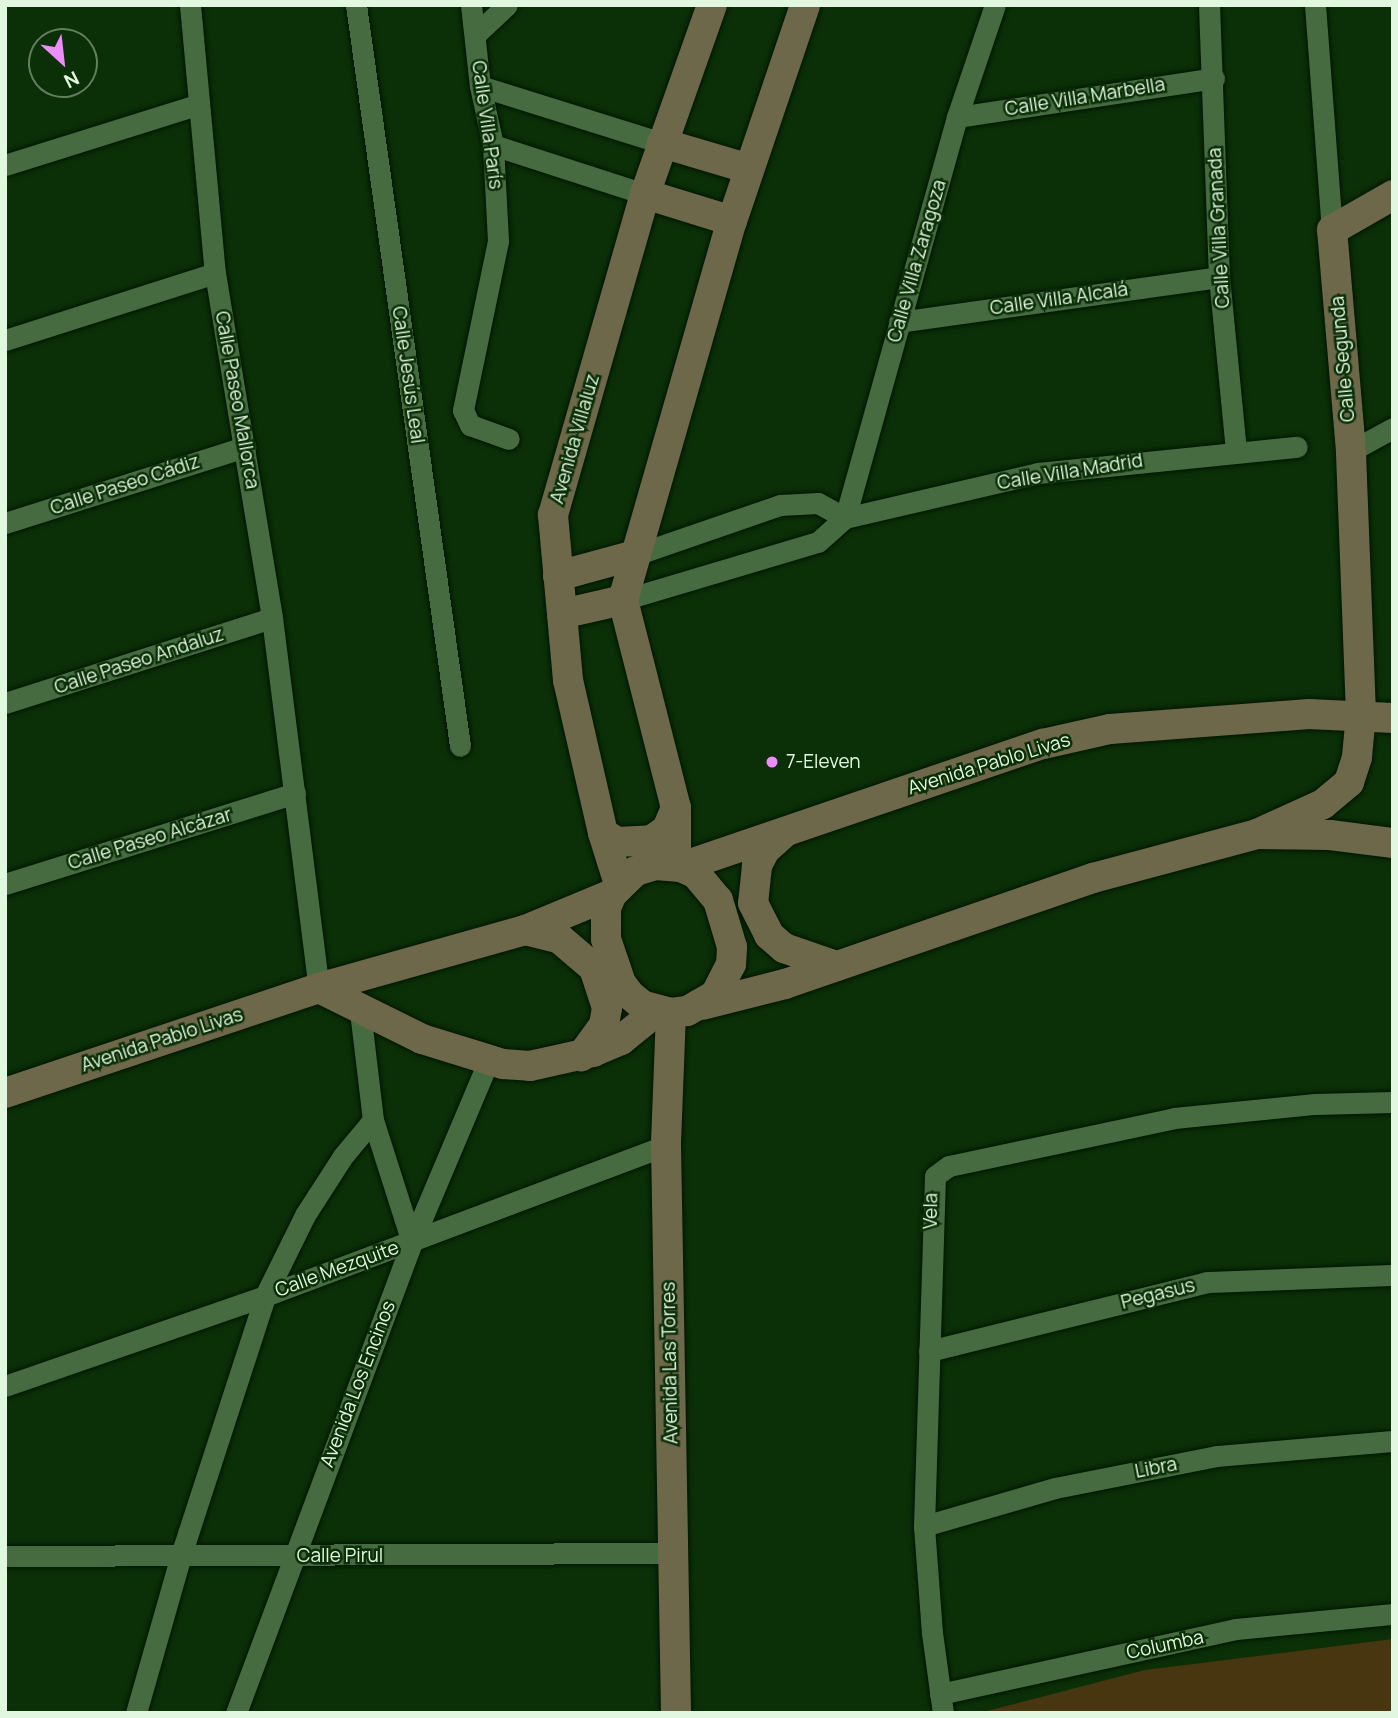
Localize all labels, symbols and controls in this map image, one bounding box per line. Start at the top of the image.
north arrow [28,28,98,98]
street label: Calle Villa París [467,59,507,191]
text: N [60,65,84,95]
street label: Calle Villa Marbella [1003,73,1167,121]
street label: Calle Villa Granada [1203,147,1235,309]
street label: Calle Villa Zaragoza [883,177,951,345]
street label: Calle Villa Alcalá [989,278,1129,320]
street label: Calle Segunda [1326,295,1360,423]
street label: Calle Jesús Leal [387,305,429,445]
street label: Calle Paseo Mallorca [210,309,264,491]
street label: Avenida Villaluz [546,372,604,506]
street label: Calle Villa Madrid [996,449,1144,495]
street label: Calle Paseo Cádiz [48,450,202,520]
street label: Calle Paseo Andaluz [52,623,226,699]
street label: Avenida Pablo Livas [905,728,1073,800]
place label: 7-Eleven [786,751,861,773]
marker: 7-Eleven [764,754,780,770]
street label: Calle Paseo Alcázar [65,803,235,875]
street label: Avenida Pablo Livas [78,1003,246,1077]
street label: Vela [919,1193,943,1229]
street label: Calle Mezquite [272,1236,402,1302]
street label: Pegasus [1119,1274,1197,1314]
street label: Avenida Las Torres [657,1282,683,1444]
street label: Avenida Los Encinos [316,1298,400,1470]
street label: Libra [1133,1453,1179,1483]
street label: Calle Pirul [297,1545,383,1567]
street label: Columba [1124,1626,1206,1664]

